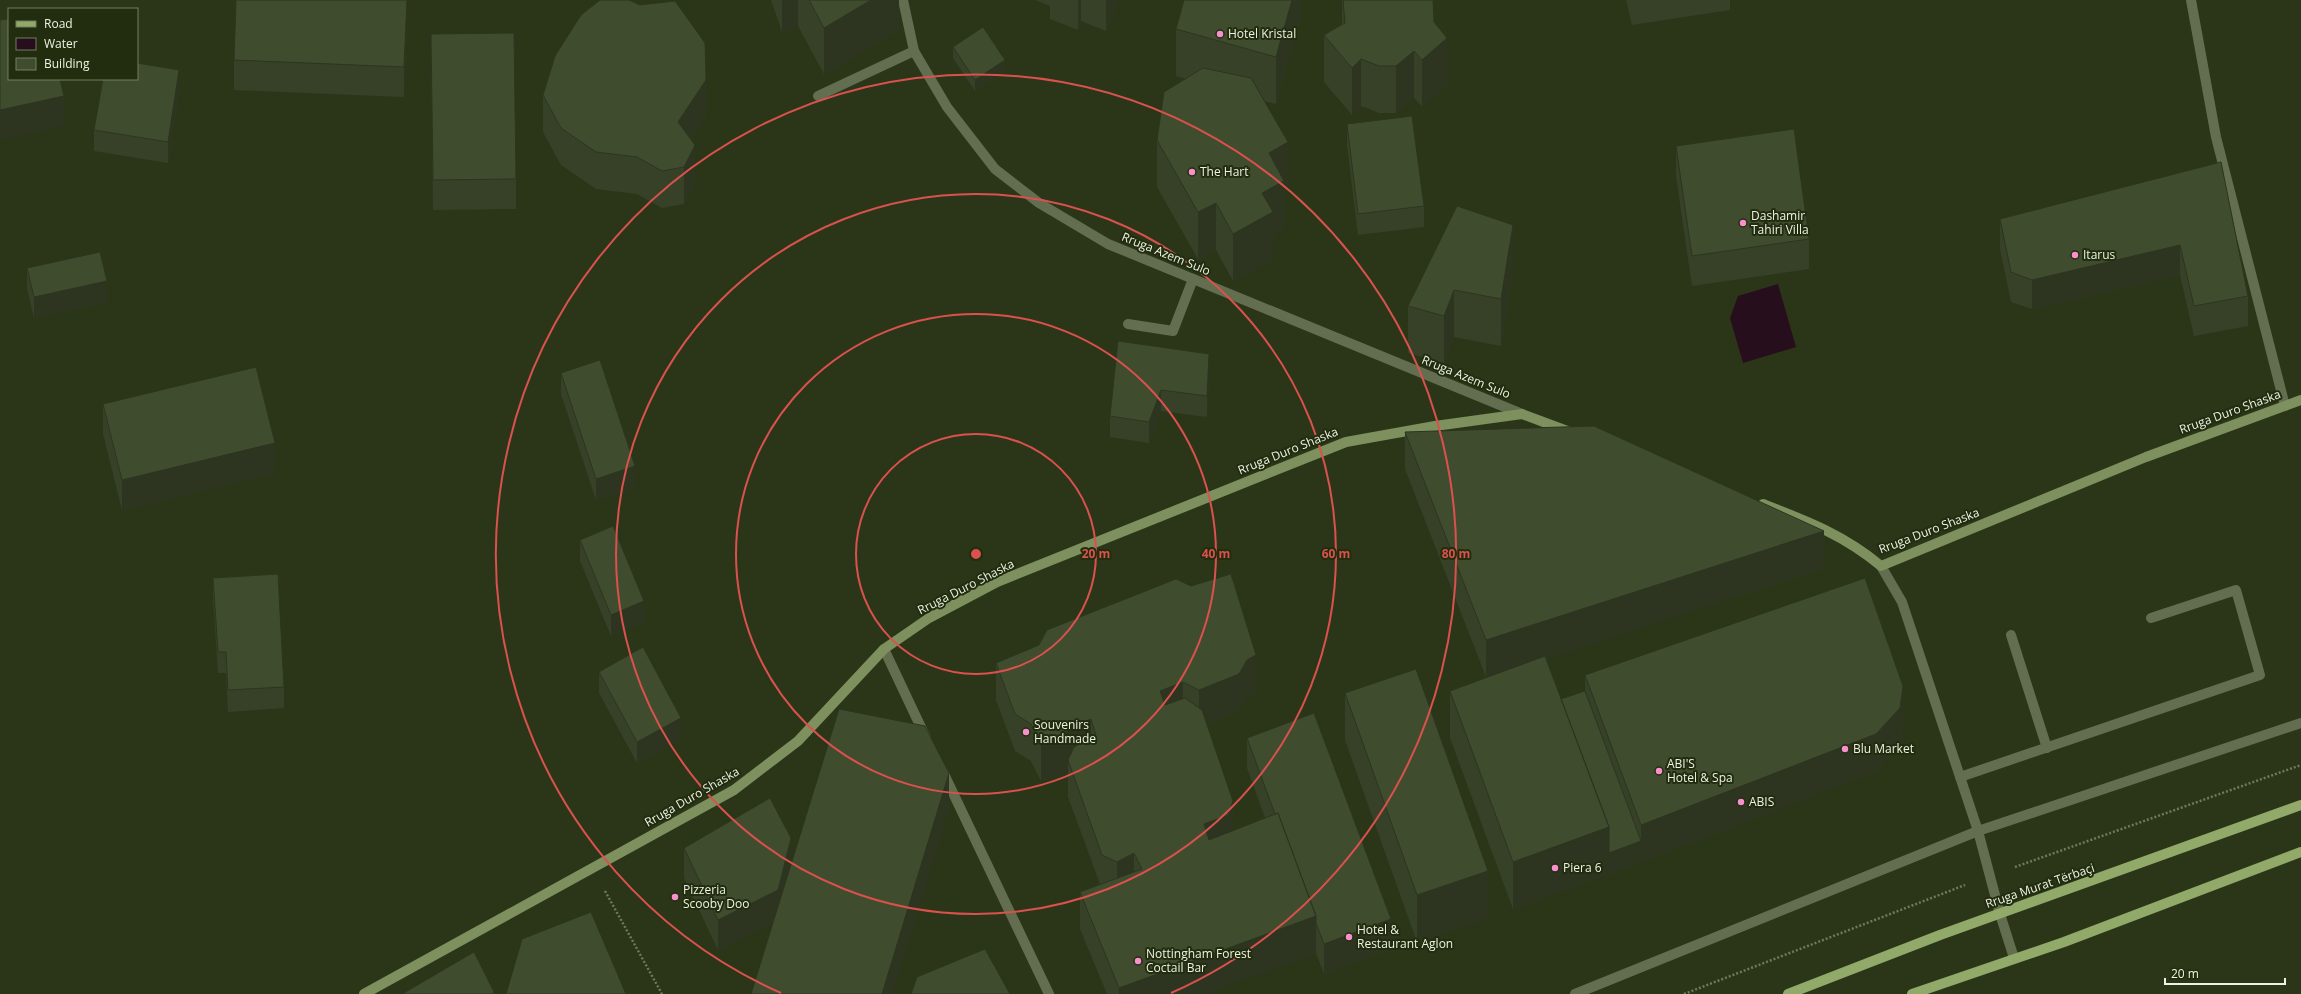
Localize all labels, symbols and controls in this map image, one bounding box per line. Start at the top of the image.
legend [8,8,138,80]
text: Road [44,15,73,32]
place label: Hotel Kristal [1228,25,1296,42]
marker: Hotel Kristal [1215,29,1225,39]
text: Water [44,35,78,52]
text: Building [44,55,90,72]
place label: The Hart [1200,163,1249,180]
marker: The Hart [1187,167,1197,177]
place label: Dashamir Tahiri Villa [1751,207,1809,238]
marker: Dashamir Tahiri Villa [1738,218,1748,228]
street label: Rruga Azem Sulo [1119,228,1213,279]
place label: Itarus [2083,246,2116,263]
marker: Itarus [2070,250,2080,260]
street label: Rruga Azem Sulo [1419,351,1513,402]
street label: Rruga Duro Shaska [2177,385,2283,438]
street label: Rruga Duro Shaska [1235,423,1340,478]
street label: Rruga Duro Shaska [1876,504,1982,558]
text: 20 m [1082,545,1110,562]
text: 40 m [1202,545,1230,562]
text: 60 m [1322,545,1350,562]
text: 80 m [1442,545,1470,562]
centre of rings [969,547,983,561]
street label: Rruga Duro Shaska [914,555,1017,618]
place label: Souvenirs Handmade [1034,716,1096,747]
marker: Souvenirs Handmade [1021,727,1031,737]
place label: Blu Market [1853,740,1914,757]
marker: Blu Market [1840,744,1850,754]
place label: ABI'S Hotel & Spa [1667,755,1733,786]
street label: Rruga Duro Shaska [641,763,742,831]
marker: ABI'S Hotel & Spa [1654,766,1664,776]
place label: ABIS [1749,793,1774,810]
marker: ABIS [1736,797,1746,807]
place label: Piera 6 [1563,859,1602,876]
street label: Rruga Murat Tërbaçi [1983,859,2097,912]
marker: Piera 6 [1550,863,1560,873]
place label: Pizzeria Scooby Doo [683,881,749,912]
marker: Pizzeria Scooby Doo [670,892,680,902]
place label: Hotel & Restaurant Aglon [1357,921,1453,952]
marker: Hotel & Restaurant Aglon [1344,932,1354,942]
place label: Nottingham Forest Coctail Bar [1146,945,1251,976]
marker: Nottingham Forest Coctail Bar [1133,956,1143,966]
scale bar [2165,960,2285,986]
text: 20 m [2171,965,2199,982]

